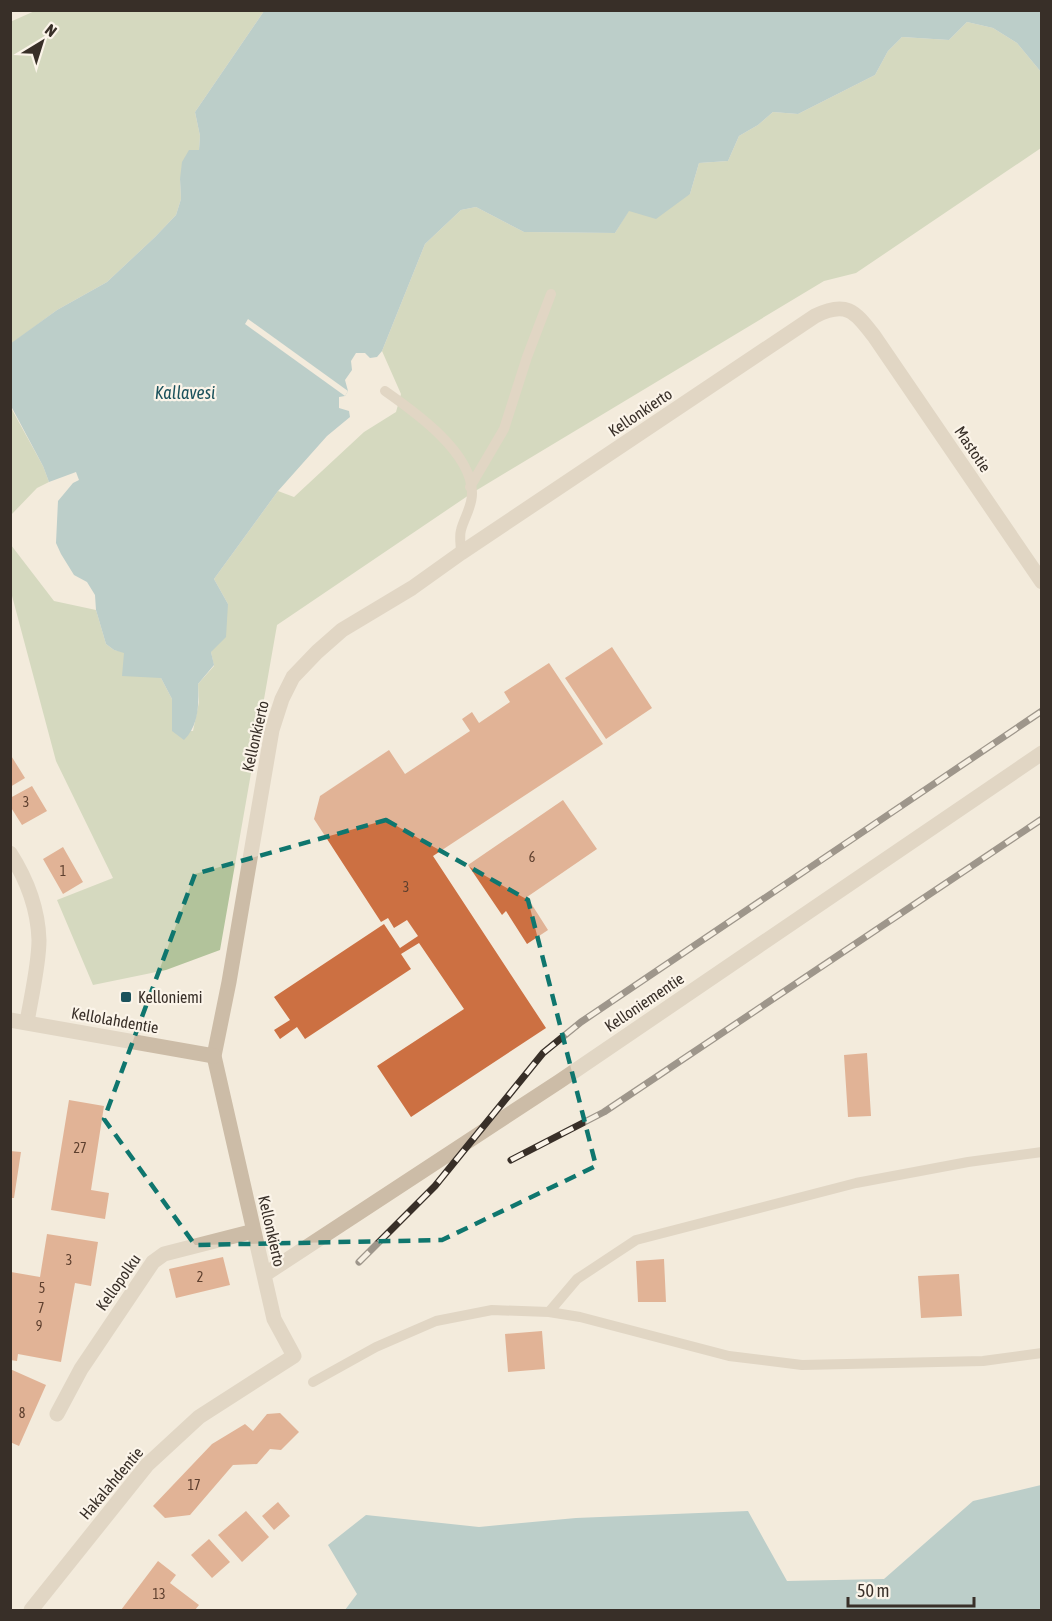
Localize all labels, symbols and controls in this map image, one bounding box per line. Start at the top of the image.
north arrow [12,12,72,72]
text: N [42,20,61,40]
water label: Kallavesi [155,382,215,403]
street label: Kellonkierto [605,384,675,440]
street label: Mastotie [951,423,995,475]
street label: Kellonkierto [238,699,272,773]
house number: 3 [23,794,29,810]
house number: 6 [529,849,536,865]
house number: 1 [60,863,66,879]
house number: 3 [403,879,409,895]
street label: Kelloniementie [601,969,687,1035]
place label: Kelloniemi [138,988,203,1006]
marker: Kelloniemi [119,990,133,1004]
street label: Kellolahdentie [70,1003,160,1037]
house number: 27 [73,1140,87,1156]
street label: Kellonkierto [255,1194,289,1268]
street label: Kellopolku [92,1250,145,1314]
house number: 3 [66,1252,72,1268]
house number: 2 [197,1269,203,1285]
house number: 5 [39,1280,45,1296]
house number: 7 [38,1300,44,1316]
house number: 9 [36,1318,42,1334]
house number: 8 [19,1405,26,1421]
street label: Hakalahdentie [76,1443,146,1523]
house number: 17 [187,1477,201,1493]
scale bar [848,1570,974,1608]
text: 50 m [857,1580,889,1601]
house number: 13 [152,1586,166,1602]

